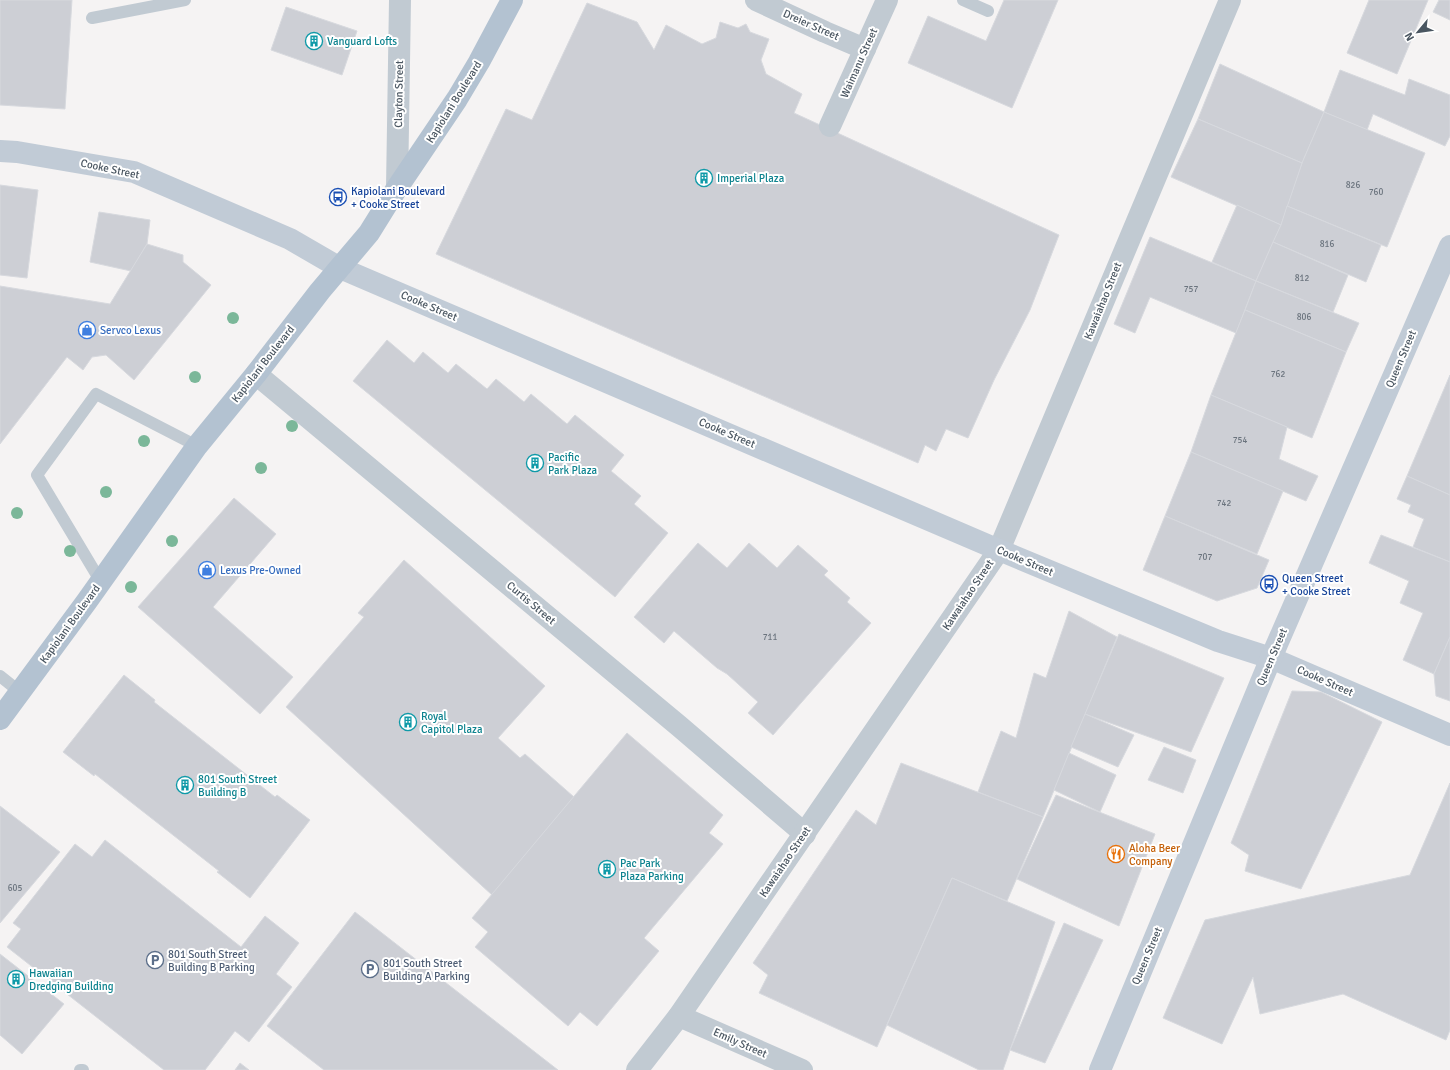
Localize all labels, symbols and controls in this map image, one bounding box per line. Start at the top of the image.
street label: Dreier Street [781,7,841,43]
north arrow [1398,12,1438,52]
street label: Waimanu Street [838,26,880,100]
text: N [1402,30,1417,43]
building icon: Vanguard Lofts [304,31,324,51]
place label: Vanguard Lofts [327,35,397,48]
street label: Kapiolani Boulevard [424,59,485,145]
street label: Clayton Street [392,60,406,128]
street label: Cooke Street [79,156,141,182]
building icon: Imperial Plaza [694,168,714,188]
place label: Imperial Plaza [717,172,785,185]
house number: 826 [1346,180,1360,191]
place label: Kapiolani Boulevard + Cooke Street [351,185,445,211]
bus stop icon: Kapiolani Boulevard + Cooke Street [328,187,348,207]
house number: 760 [1369,187,1383,198]
house number: 816 [1320,239,1334,250]
street label: Kawaiahao Street [1082,260,1125,342]
house number: 812 [1295,273,1309,284]
house number: 757 [1184,284,1198,295]
street label: Cooke Street [399,288,459,324]
house number: 806 [1297,312,1311,323]
shop icon: Servco Lexus [77,320,97,340]
street label: Kapiolani Boulevard [229,323,297,405]
place label: Servco Lexus [100,324,161,337]
street label: Queen Street [1383,328,1419,390]
house number: 762 [1271,369,1285,380]
street label: Cooke Street [697,415,757,451]
house number: 754 [1233,435,1247,446]
place label: Pacific Park Plaza [548,451,598,477]
building icon: Pacific Park Plaza [525,453,545,473]
house number: 742 [1217,498,1231,509]
street label: Cooke Street [995,543,1055,579]
house number: 707 [1198,552,1212,563]
street label: Kawaiahao Street [940,557,996,633]
shop icon: Lexus Pre-Owned [197,560,217,580]
place label: Lexus Pre-Owned [220,564,301,577]
place label: Queen Street + Cooke Street [1282,572,1350,598]
bus stop icon: Queen Street + Cooke Street [1259,574,1279,594]
street label: Curtis Street [504,579,558,627]
street label: Kapiolani Boulevard [37,582,103,666]
street label: Queen Street [1254,626,1290,688]
house number: 711 [763,632,777,643]
street label: Cooke Street [1295,663,1355,699]
place label: Royal Capitol Plaza [421,710,483,736]
building icon: Royal Capitol Plaza [398,712,418,732]
place label: 801 South Street Building B [198,773,277,799]
building icon: 801 South Street Building B [175,775,195,795]
street label: Kawaiahao Street [757,824,813,900]
place label: Aloha Beer Company [1129,842,1180,868]
restaurant icon: Aloha Beer Company [1106,844,1126,864]
place label: Pac Park Plaza Parking [620,857,684,883]
building icon: Pac Park Plaza Parking [597,859,617,879]
house number: 605 [8,883,22,894]
street label: Queen Street [1129,925,1165,987]
place label: 801 South Street Building B Parking [168,948,255,974]
parking icon: 801 South Street Building B Parking [145,950,165,970]
place label: 801 South Street Building A Parking [383,957,470,983]
parking icon: 801 South Street Building A Parking [360,959,380,979]
place label: Hawaiian Dredging Building [29,967,114,993]
building icon: Hawaiian Dredging Building [6,969,26,989]
street label: Emily Street [711,1025,769,1061]

